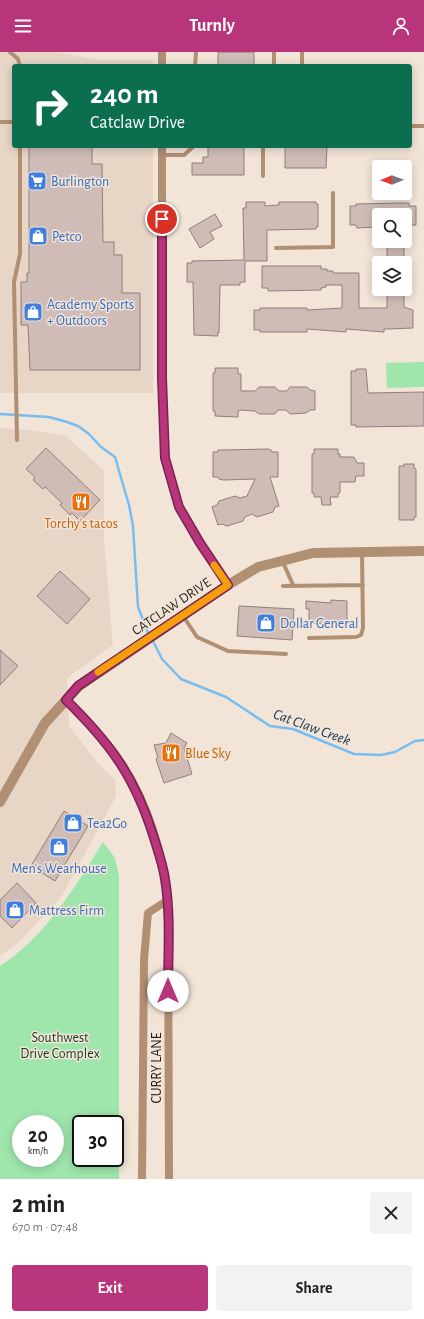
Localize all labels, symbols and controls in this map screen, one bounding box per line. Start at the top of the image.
icon: menu [12,15,34,37]
icon: person [390,15,412,37]
text: Turnly [189,17,235,35]
icon: right [24,80,76,132]
text: 240 m [90,81,159,109]
text: Catclaw Drive [90,114,185,132]
north arrow [372,160,412,200]
map controls [372,160,412,296]
supermarket icon: Burlington [26,170,48,192]
place label: Burlington [51,175,109,189]
pin [145,202,179,236]
icon: arrive [151,208,173,230]
button: search [372,208,412,248]
shop icon: Petco [27,225,49,247]
place label: Petco [52,230,82,244]
button: layers [372,256,412,296]
place label: Academy Sports + Outdoors [47,298,134,328]
shop icon: Academy Sports + Outdoors [22,301,44,323]
restaurant icon: Torchy's tacos [70,491,92,513]
place label: Torchy's tacos [44,517,118,531]
street label: CATCLAW DRIVE [130,575,214,638]
shop icon: Dollar General [255,612,277,634]
place label: Dollar General [280,617,359,631]
water label: Cat Claw Creek [271,707,353,748]
restaurant icon: Blue Sky [160,742,182,764]
place label: Blue Sky [185,747,231,761]
shop icon: Tea2Go [62,812,84,834]
place label: Tea2Go [87,817,127,831]
shop icon: Men's Wearhouse [48,836,70,858]
place label: Men's Wearhouse [11,862,107,876]
shop icon: Mattress Firm [4,899,26,921]
place label: Mattress Firm [29,904,104,918]
position arrow [147,970,189,1012]
park label: Southwest Drive Complex [20,1031,100,1061]
street label: CURRY LANE [150,1032,164,1104]
speed limit sign: 30 [72,1115,124,1167]
text: 20 [28,1126,48,1146]
text: km/h [28,1146,48,1156]
button: close [370,1192,412,1234]
text: 2 min [12,1193,65,1217]
text: 670 m · 07:48 [12,1221,78,1234]
button: Exit [12,1265,208,1311]
button: Share [216,1265,412,1311]

